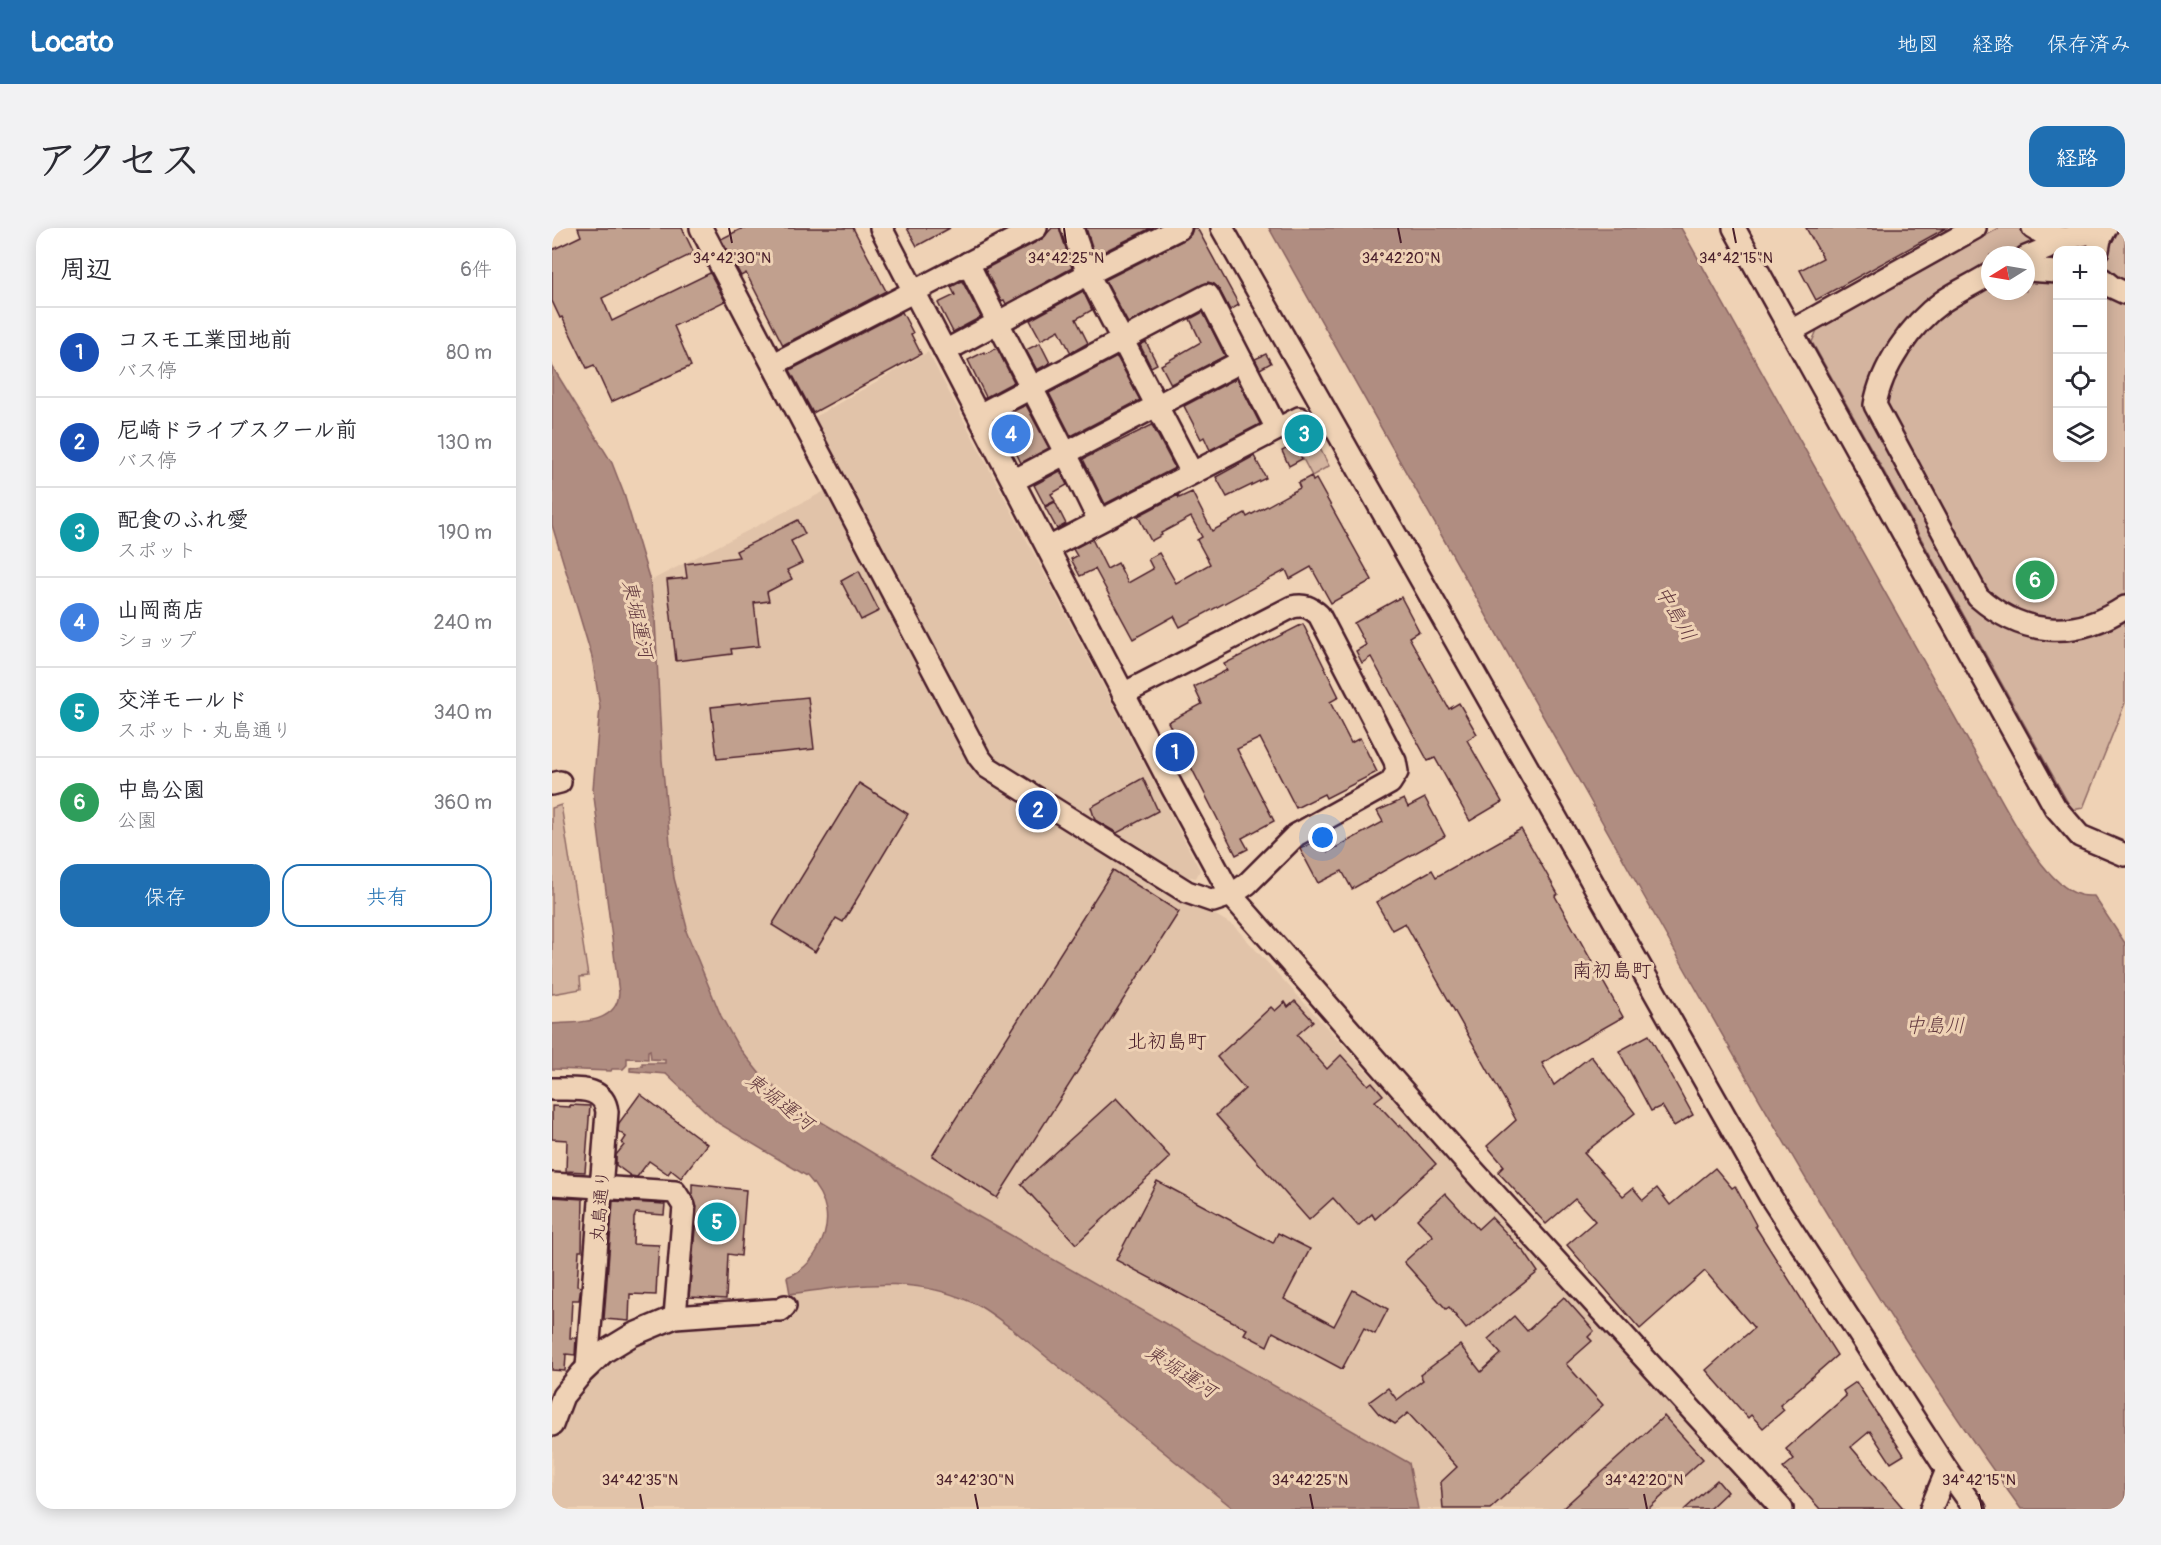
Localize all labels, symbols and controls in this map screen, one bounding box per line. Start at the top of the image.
text: Locato [30,25,114,60]
text: 地図 [1897,31,1939,58]
text: 経路 [1972,31,2014,58]
text: 保存済み [2047,31,2131,58]
button: 経路 [2029,126,2125,187]
text: アクセス [36,135,201,187]
north arrow [1981,246,2035,300]
map controls [2053,246,2107,462]
button: + [2053,246,2107,300]
text: 34°42'30"N [693,249,771,268]
text: 34°42'25"N [1028,249,1104,268]
text: 34°42'20"N [1362,249,1440,268]
text: 34°42'15"N [1699,249,1773,268]
text: 周辺 [60,254,112,286]
text: 6件 [460,257,492,282]
button: − [2053,300,2107,354]
text: コスモ工業団地前 [117,326,292,354]
text: 1 [76,340,83,365]
text: 80 m [446,340,492,365]
button: locate [2053,354,2107,408]
text: バス停 [117,358,177,383]
button: layers [2053,408,2107,462]
pin: 4 [992,412,1030,456]
pin: 3 [1284,412,1323,456]
text: 尼崎ドライブスクール前 [117,416,357,444]
text: 2 [74,430,85,455]
text: 130 m [437,430,492,455]
text: バス停 [117,448,177,473]
text: 配食のふれ愛 [117,506,249,534]
text: 3 [74,520,85,545]
text: 190 m [438,520,492,545]
text: スポット [117,538,197,563]
pin: 6 [2016,558,2054,602]
water label: 東堀運河 [616,577,659,664]
water label: 中島川 [1650,581,1701,645]
text: 山岡商店 [117,596,205,624]
text: 4 [74,610,85,635]
text: 240 m [433,610,492,635]
text: ショップ [117,628,196,653]
text: 交洋モールド [117,686,248,714]
text: 5 [74,700,85,725]
text: 340 m [433,700,492,725]
text: スポット · 丸島通り [117,718,292,743]
pin: 1 [1156,730,1194,774]
text: 中島公園 [117,776,205,804]
pin: 2 [1018,788,1058,832]
text: 6 [74,790,85,815]
text: 360 m [433,790,492,815]
text: 公園 [117,808,157,833]
your location [1308,823,1337,852]
button: 保存 [60,864,270,927]
button: 共有 [282,864,492,927]
district label: 南初島町 [1572,958,1652,983]
water label: 中島川 [1905,1013,1965,1038]
district label: 北初島町 [1127,1029,1207,1054]
water label: 東堀運河 [740,1067,821,1138]
street label: 丸島通り [586,1169,615,1243]
pin: 5 [698,1200,736,1244]
water label: 東堀運河 [1140,1339,1224,1405]
text: 34°42'35"N [602,1471,678,1490]
text: 34°42'30"N [936,1471,1014,1490]
text: 34°42'25"N [1272,1471,1348,1490]
text: 34°42'20"N [1605,1471,1683,1490]
text: 34°42'15"N [1942,1471,2016,1490]

